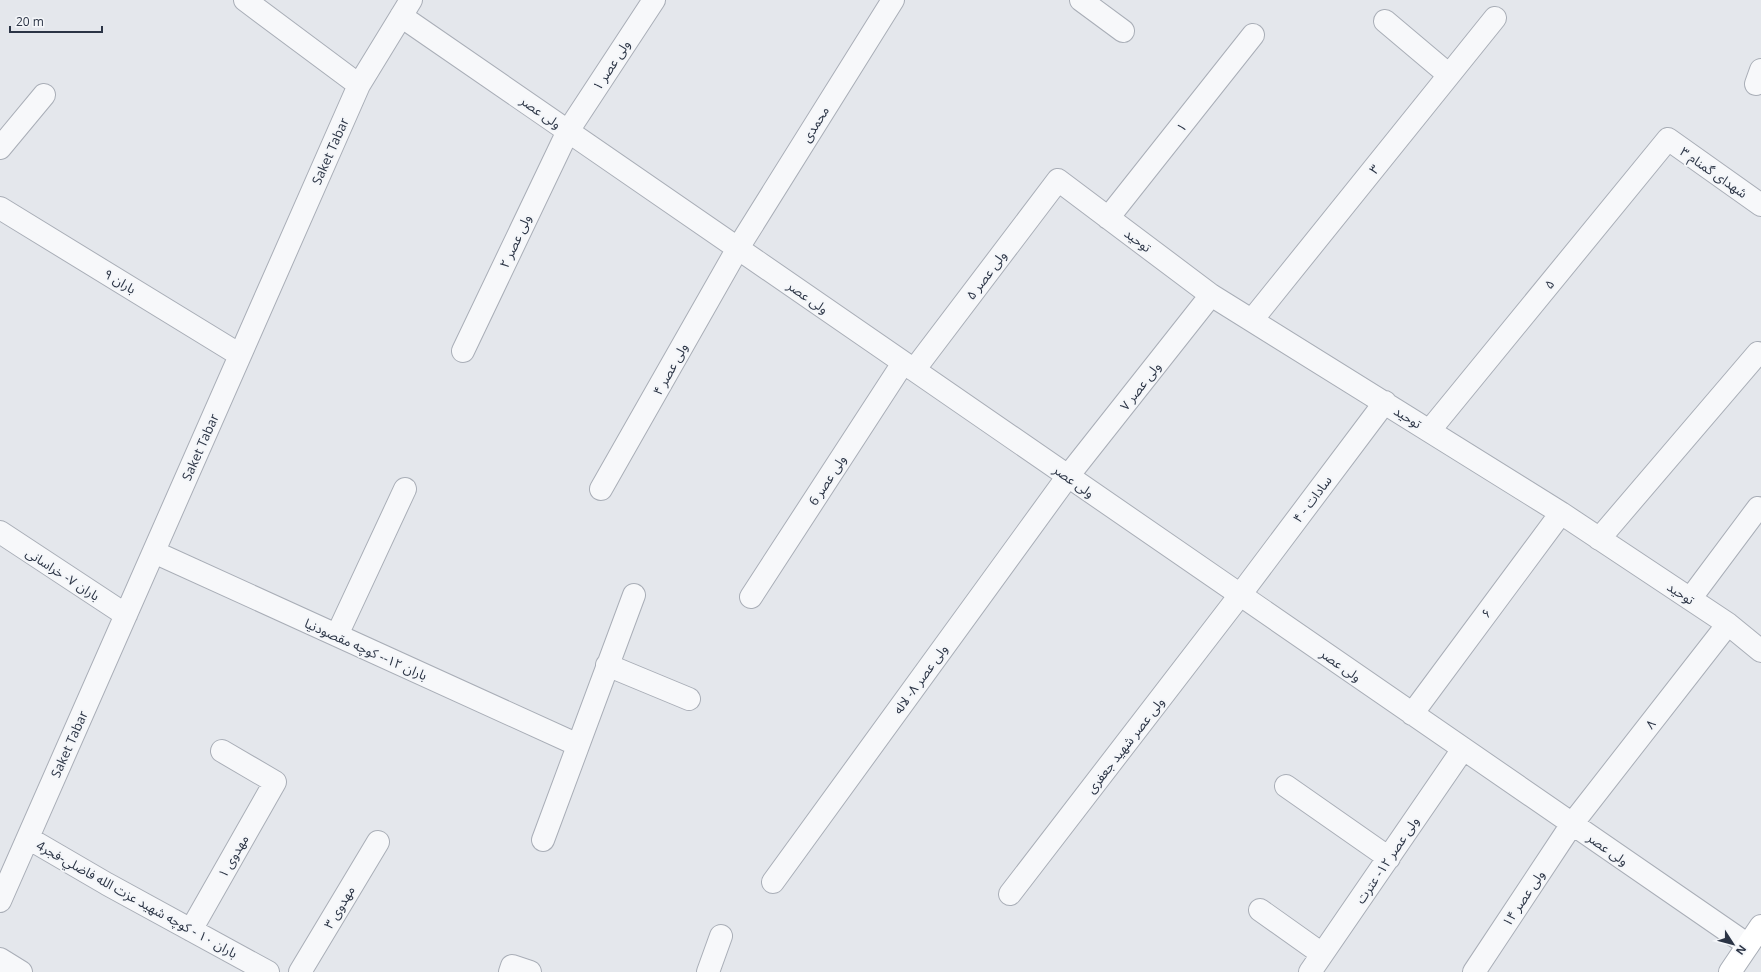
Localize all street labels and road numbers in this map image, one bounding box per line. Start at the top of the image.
street label: ولی عصر ۱ [588,36,634,94]
street label: ولی عصر [516,91,565,133]
street label: محمدی [797,102,833,145]
street label: Saket Tabar [307,114,353,187]
street label: ۱ [1172,119,1190,135]
street label: شهدای گمنام ۳ [1676,142,1751,203]
street label: ۳ [1365,160,1383,178]
street label: ولی عصر ۲ [495,211,535,271]
street label: توحید [1121,224,1155,256]
street label: ولی عصر ۵ [962,247,1010,303]
street label: باران ۹ [101,264,139,298]
street label: ۵ [1540,275,1558,293]
street label: ولی عصر [783,276,832,318]
street label: ولی عصر ۴ [648,340,692,398]
street label: ولی عصر ۷ [1115,358,1165,414]
street label: توحید [1391,402,1425,433]
street label: Saket Tabar [177,410,223,483]
street label: ولی عصر 6 [804,451,850,509]
street label: ولی عصر [1049,460,1098,502]
street label: ۴ - سادات [1288,472,1336,526]
street label: باران ۷- خراسانی [23,543,103,605]
street label: توحید [1664,577,1698,609]
street label: ۶ [1477,605,1495,621]
street label: باران ۱۲-- كوچه مقصودنيا [301,614,430,685]
street label: ولی عصر ۸- لاله [889,640,951,717]
street label: ولی عصر [1316,644,1365,686]
street label: ولی عصر شهید جعفری [1082,693,1168,797]
street label: Saket Tabar [46,707,92,780]
street label: ۸ [1641,715,1660,732]
street label: ولی عصر ۱۲- عترت [1351,813,1423,907]
street label: ولی عصر [1583,828,1632,870]
street label: مهدوی ۱ [213,831,253,881]
street label: باران ۱۰ - كوچه شهيد عزت الله فاضلي-فجر4 [32,836,241,964]
street label: ولی عصر ۱۴ [1498,866,1549,930]
street label: مهدوی ۳ [319,882,359,932]

